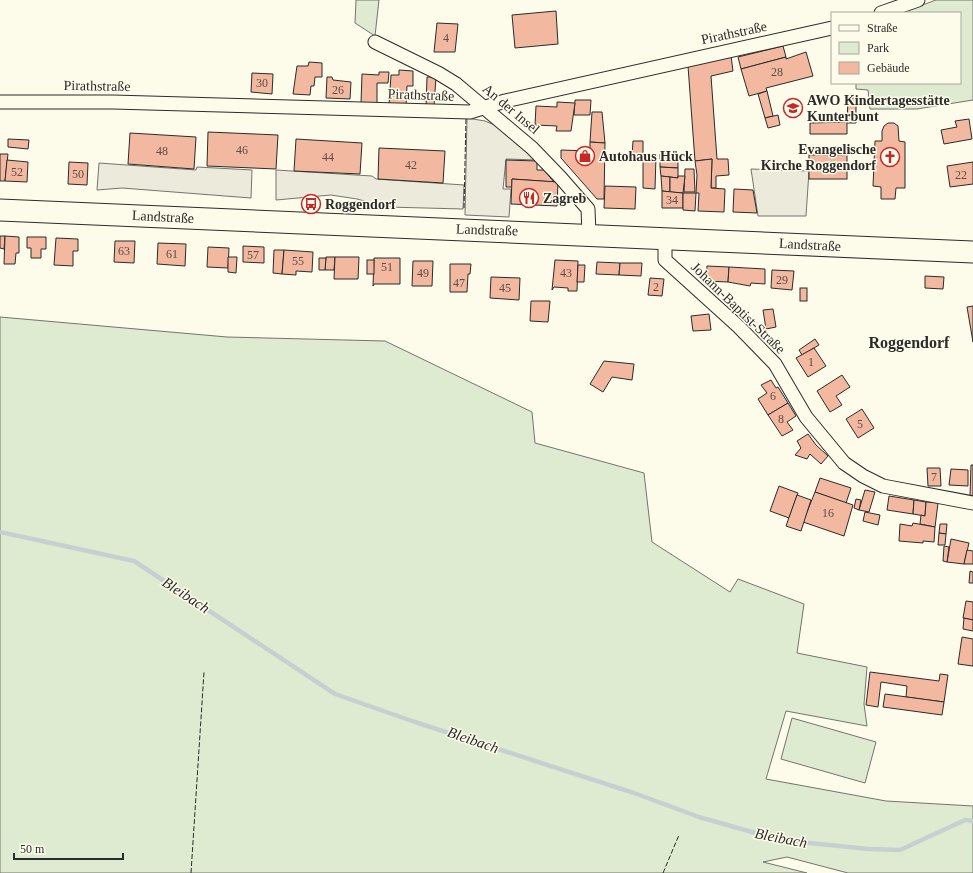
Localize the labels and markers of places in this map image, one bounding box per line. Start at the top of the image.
place label: AWO Kindertagesstätte Kunterbunt [807,93,950,124]
school or university icon: AWO Kindertagesstätte Kunterbunt [782,97,804,119]
place label: Evangelische Kirche Roggendorf [761,142,876,173]
shop icon: Autohaus Hück [574,145,596,167]
church icon: Evangelische Kirche Roggendorf [879,146,901,168]
place label: Autohaus Hück [599,149,693,164]
restaurant icon: Zagreb [518,187,540,209]
place label: Zagreb [543,191,587,206]
bus stop icon: Roggendorf [300,193,322,215]
place label: Roggendorf [325,197,396,212]

